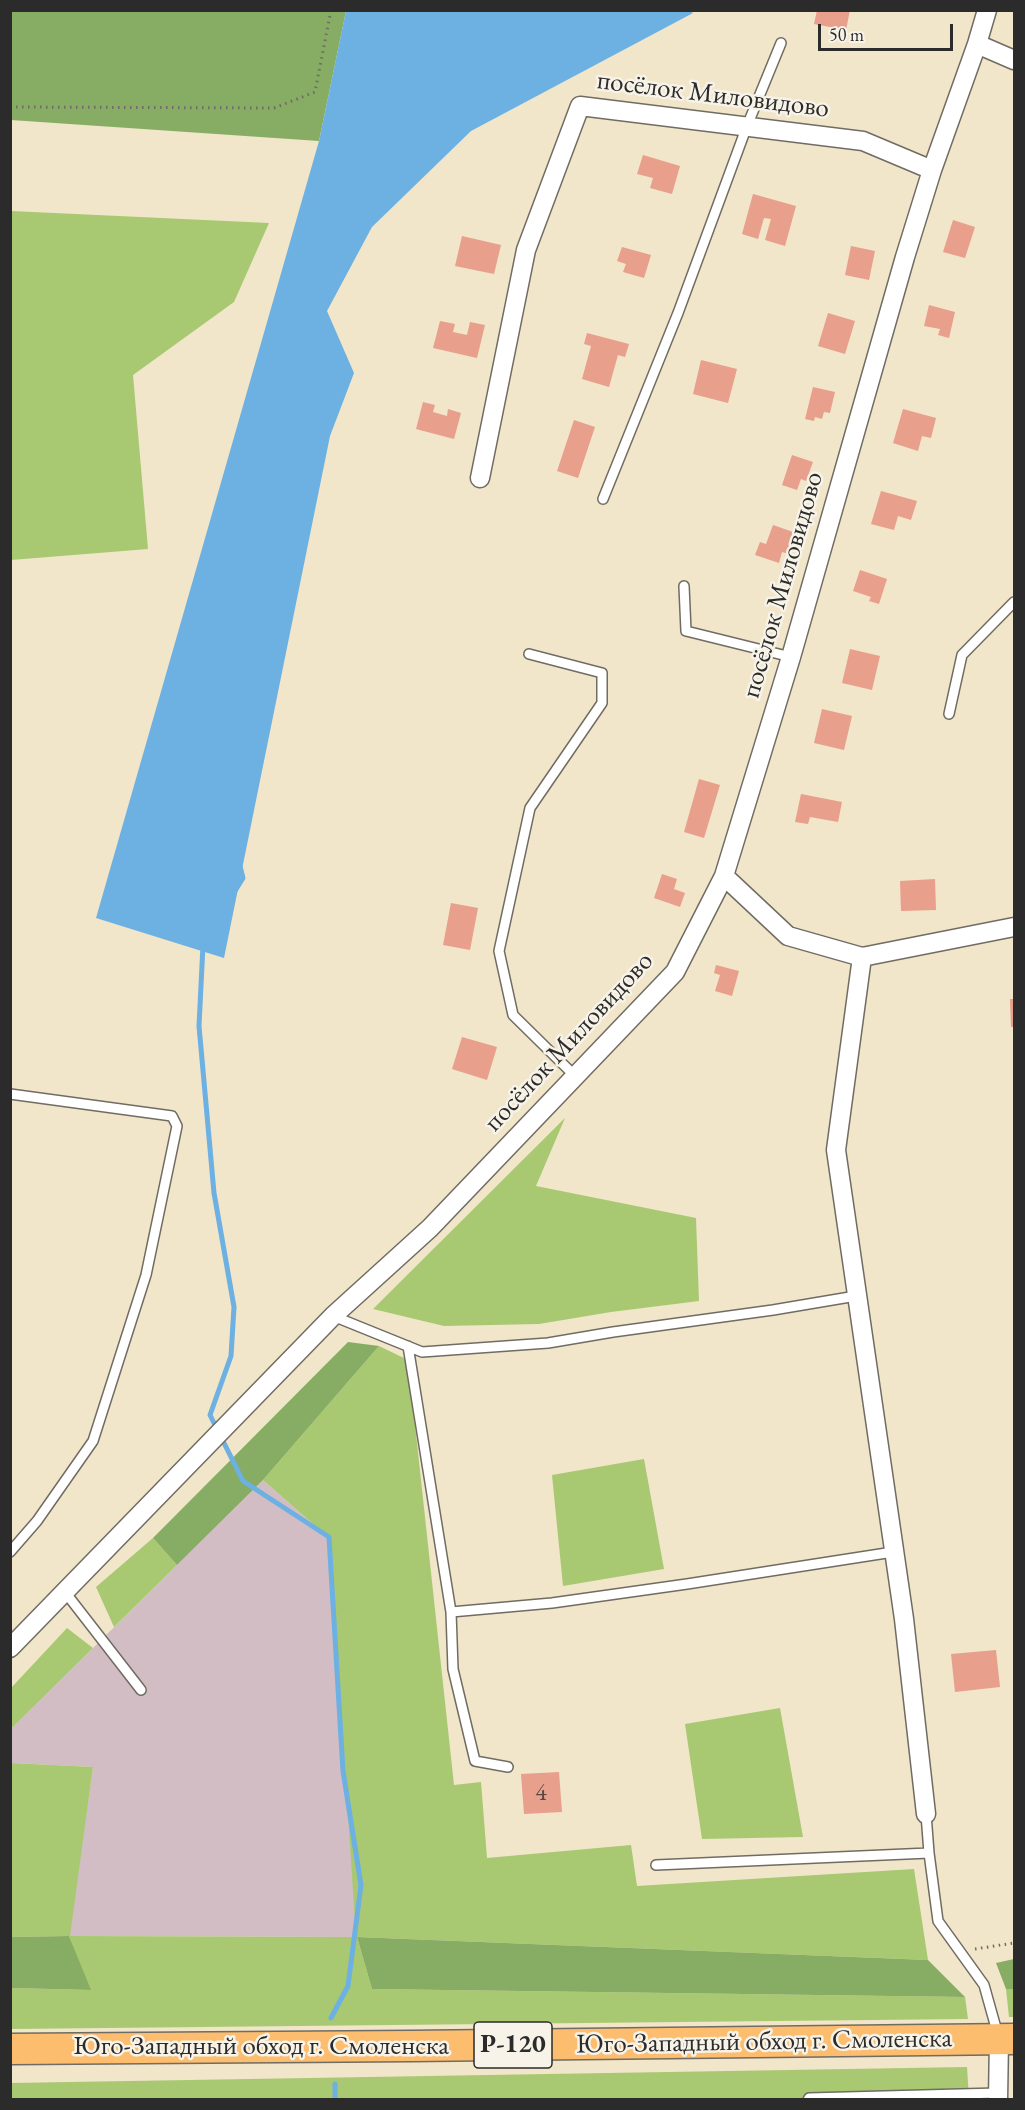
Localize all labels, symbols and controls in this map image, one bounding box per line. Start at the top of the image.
scale bar [821,12,956,50]
text: 50 m [829,23,864,46]
street label: посёлок Миловидово [595,65,831,125]
street label: посёлок Миловидово [735,468,831,702]
street label: посёлок Миловидово [477,945,661,1139]
house number: 4 [535,1779,547,1807]
road number: Р-120 [474,2022,552,2068]
street label: Юго-Западный обход г. Смоленска [576,2023,952,2061]
street label: Юго-Западный обход г. Смоленска [73,2031,449,2063]

